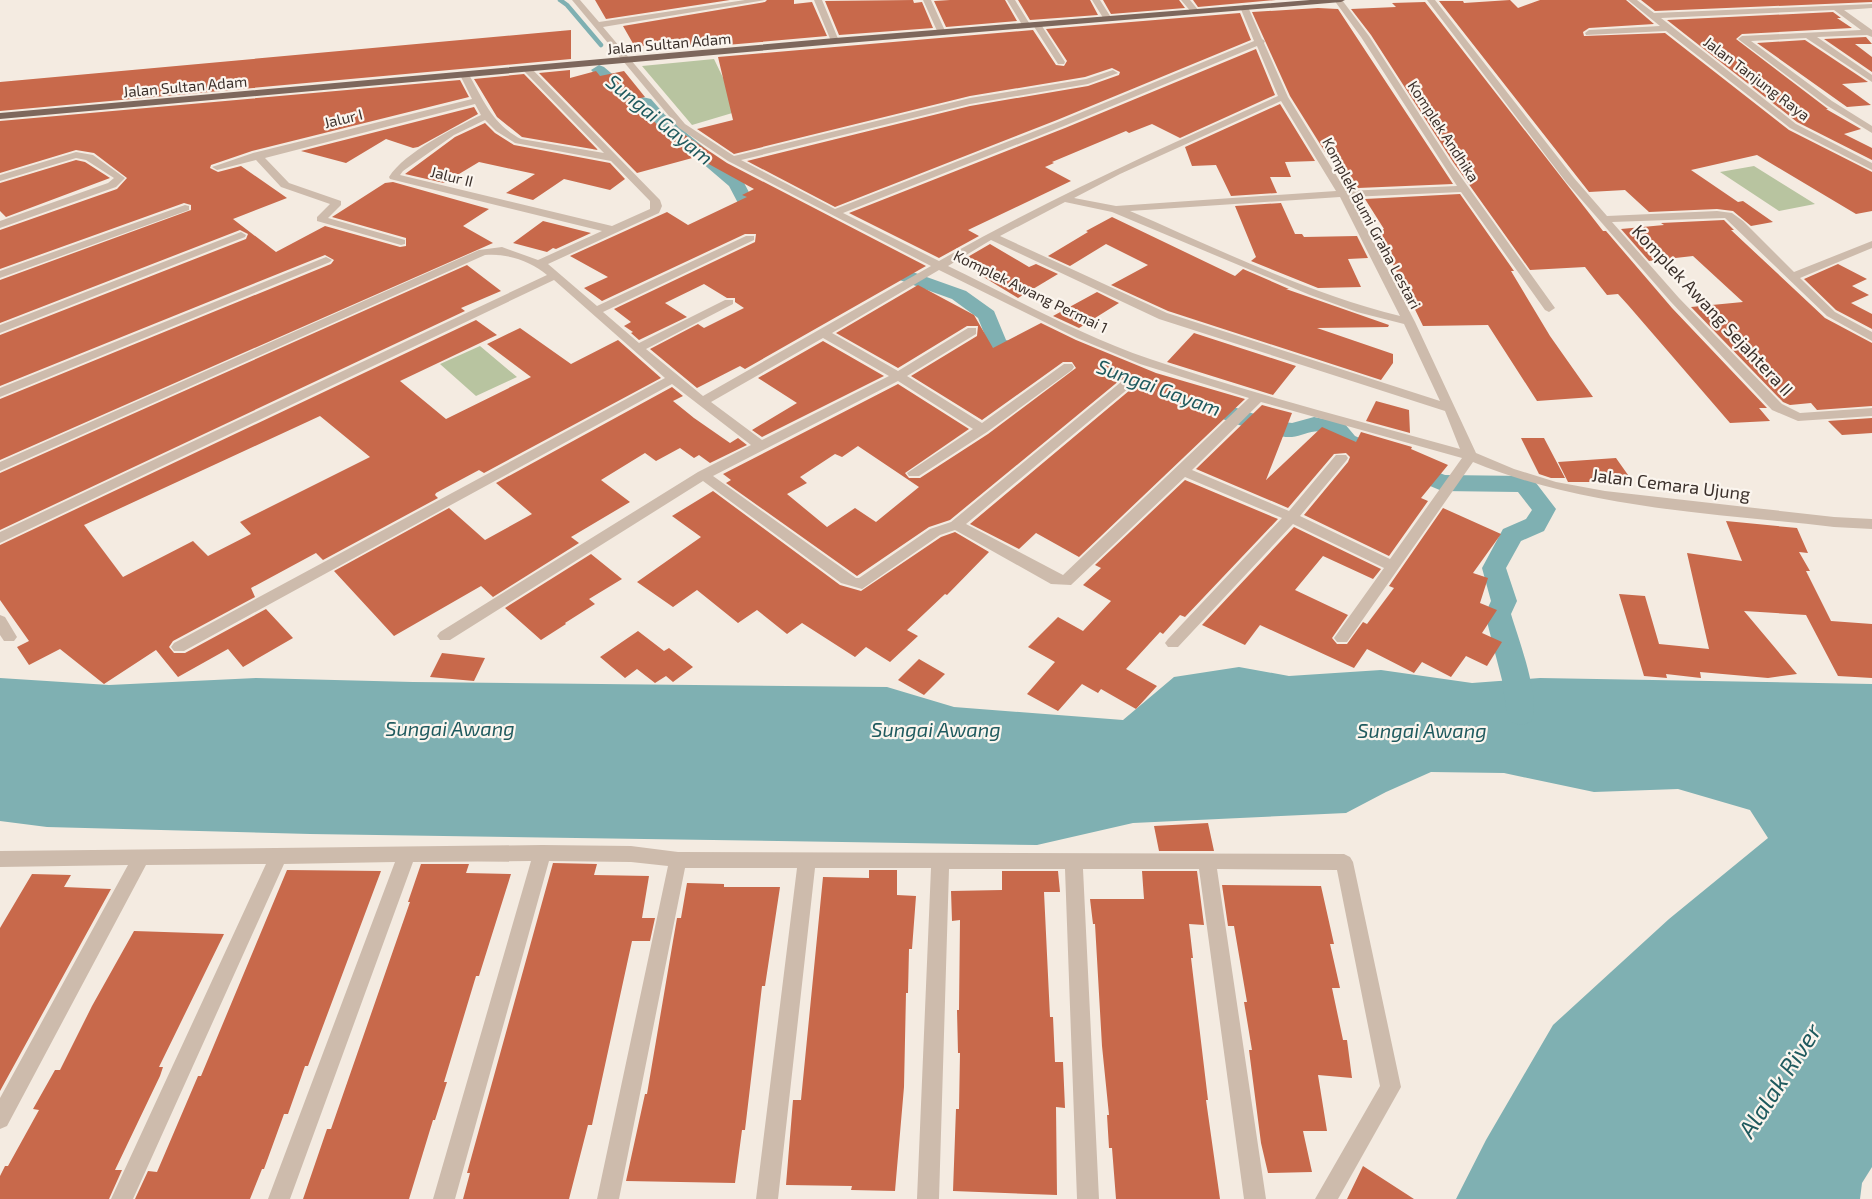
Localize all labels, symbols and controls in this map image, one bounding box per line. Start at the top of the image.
street label: Jalan Sultan Adam [606,29,732,57]
street label: Jalan Tanjung Raya [1700,32,1814,125]
water label: Sungai Gayam [601,69,718,170]
street label: Jalan Sultan Adam [122,72,248,100]
street label: Komplek Andhika [1405,77,1483,185]
street label: Jalur I [322,105,364,131]
street label: Komplek Bumi Graha Lestari [1319,134,1425,312]
street label: Jalur II [429,162,475,190]
street label: Komplek Awang Sejahtera II [1628,220,1798,400]
street label: Komplek Awang Permai 1 [951,246,1111,336]
water label: Sungai Gayam [1093,353,1224,421]
street label: Jalan Cemara Ujung [1590,463,1752,505]
water label: Sungai Awang [385,716,515,740]
water label: Sungai Awang [871,717,1001,741]
water label: Sungai Awang [1357,718,1487,742]
water label: Alalak River [1731,1017,1827,1143]

